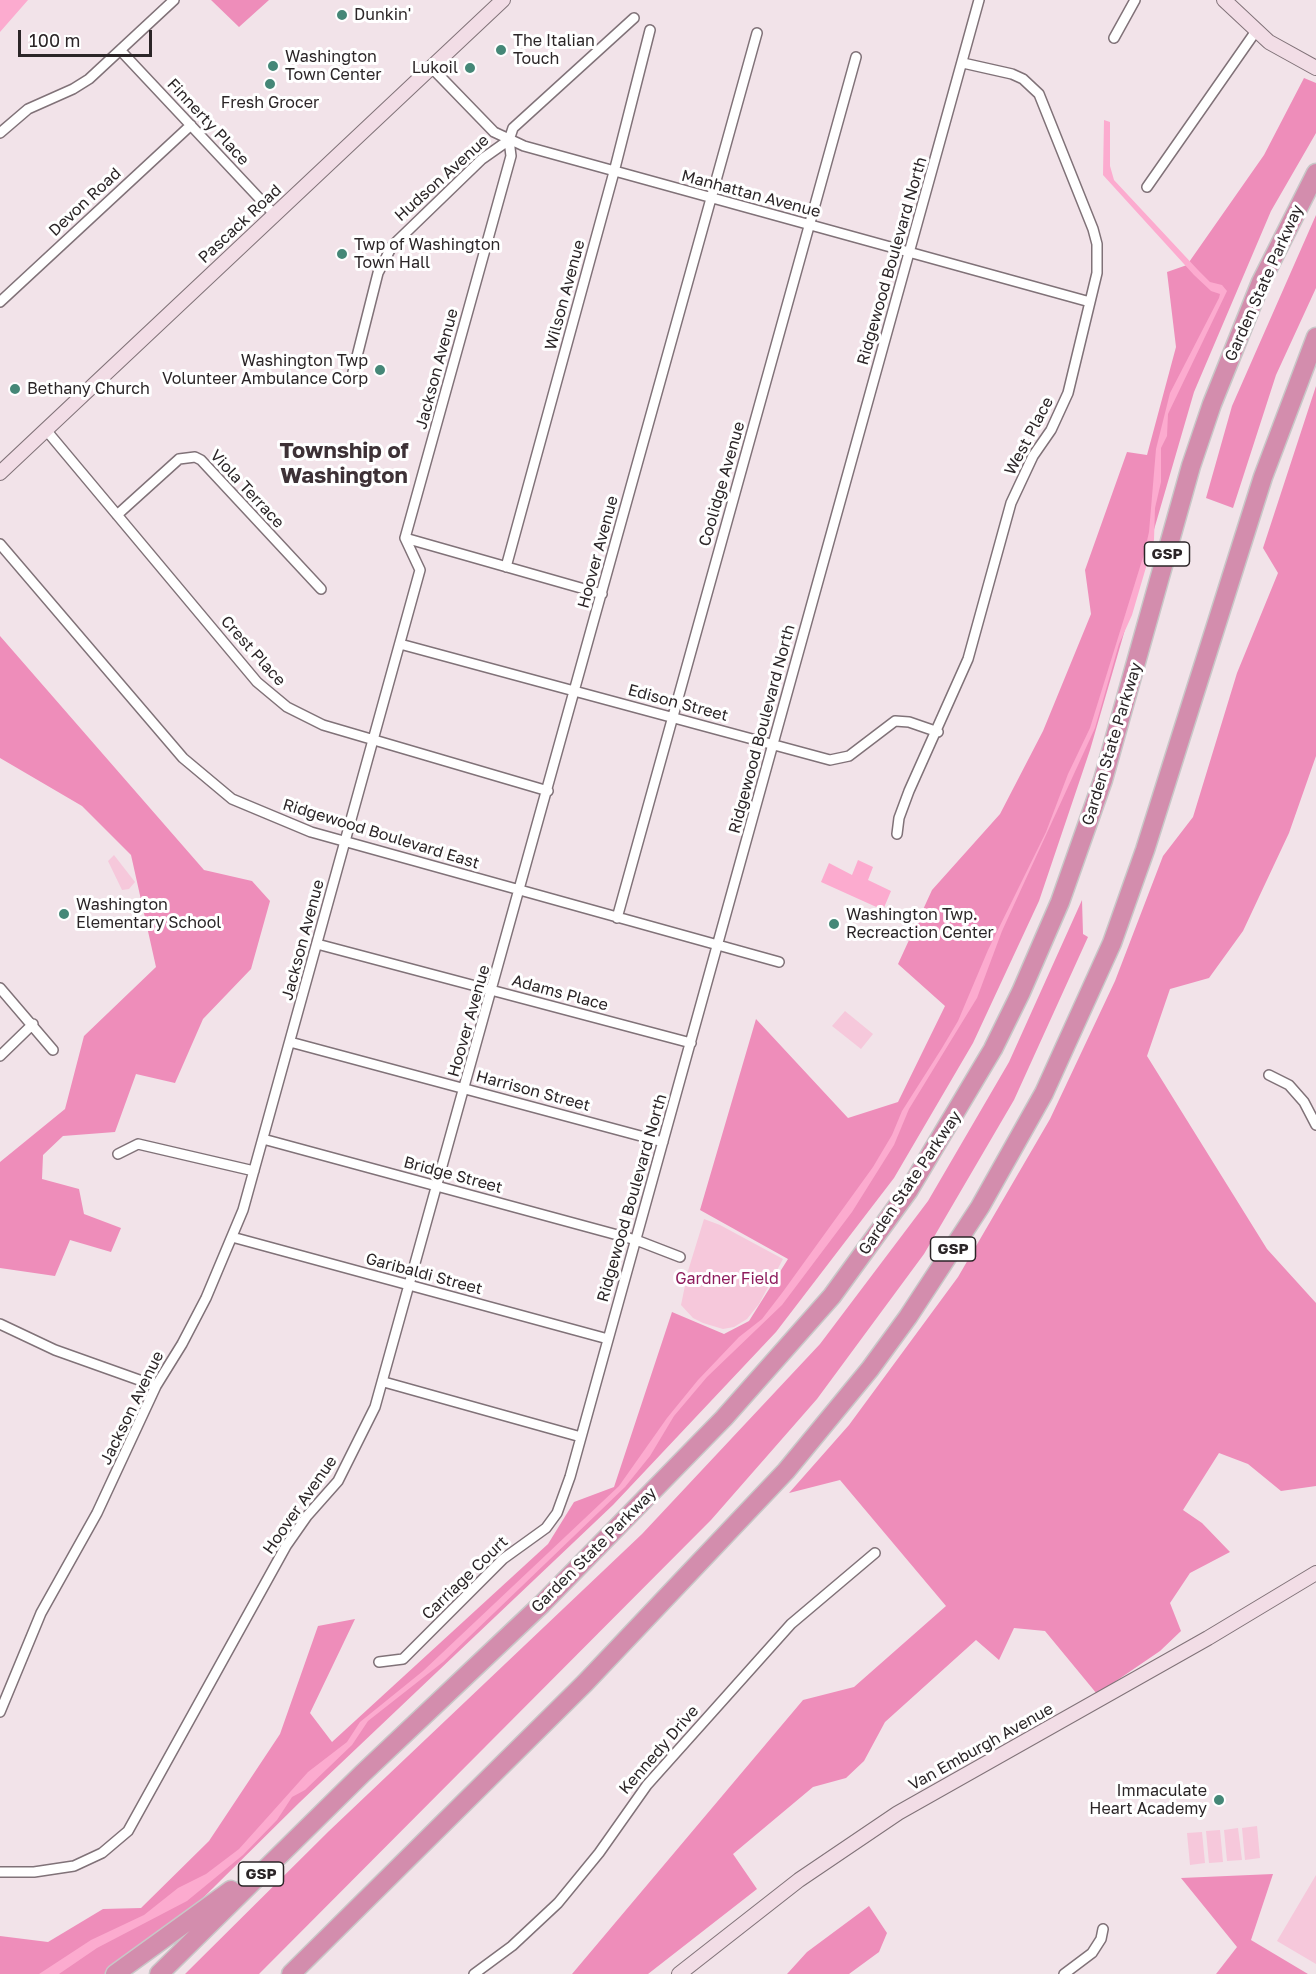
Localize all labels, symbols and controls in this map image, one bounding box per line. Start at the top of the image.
place label: Dunkin' [354,5,411,25]
marker: Dunkin' [335,8,349,22]
scale bar [21,18,154,56]
text: 100 m [29,29,80,51]
place label: The Italian Touch [513,31,595,69]
marker: The Italian Touch [494,43,508,57]
place label: Washington Town Center [285,47,381,85]
place label: Lukoil [412,58,458,78]
marker: Washington Town Center [266,59,280,73]
marker: Lukoil [463,61,477,75]
street label: Finnerty Place [163,75,253,169]
marker: Fresh Grocer [263,77,277,91]
place label: Fresh Grocer [221,93,319,113]
street label: Hudson Avenue [391,131,493,225]
street label: Ridgewood Boulevard North [853,155,931,367]
street label: Devon Road [45,164,125,240]
street label: Manhattan Avenue [679,166,823,222]
street label: Pascack Road [194,181,286,267]
street label: Garden State Parkway [1221,202,1307,364]
place label: Twp of Washington Town Hall [354,235,500,273]
street label: Wilson Avenue [541,238,589,352]
marker: Twp of Washington Town Hall [335,247,349,261]
street label: Jackson Avenue [412,307,462,431]
place label: Washington Twp Volunteer Ambulance Corp [162,351,368,389]
marker: Washington Twp Volunteer Ambulance Corp [373,363,387,377]
place label: Bethany Church [27,379,150,399]
marker: Bethany Church [8,382,22,396]
street label: West Place [1000,394,1058,478]
street label: Coolidge Avenue [695,419,749,549]
district label: Township of Washington [279,438,409,490]
street label: Viola Terrace [206,446,288,532]
street label: Hoover Avenue [574,494,622,610]
road number: GSP [1144,542,1190,566]
street label: Crest Place [217,612,289,690]
street label: Ridgewood Boulevard North [725,622,799,836]
street label: Garden State Parkway [1078,660,1146,828]
street label: Edison Street [626,680,730,726]
street label: Ridgewood Boulevard East [280,795,482,873]
street label: Jackson Avenue [278,878,328,1002]
place label: Washington Elementary School [76,895,221,933]
place label: Washington Twp. Recreaction Center [846,905,994,943]
marker: Washington Elementary School [57,907,71,921]
marker: Washington Twp. Recreaction Center [827,917,841,931]
street label: Hoover Avenue [444,963,494,1079]
street label: Adams Place [510,971,610,1015]
street label: Harrison Street [474,1067,592,1115]
street label: Ridgewood Boulevard North [593,1092,671,1304]
street label: Garden State Parkway [855,1107,965,1259]
street label: Bridge Street [401,1153,505,1197]
road number: GSP [930,1237,976,1261]
street label: Garibaldi Street [363,1249,485,1299]
park label: Gardner Field [675,1269,779,1289]
street label: Jackson Avenue [96,1348,168,1468]
street label: Hoover Avenue [259,1452,341,1558]
street label: Garden State Parkway [527,1483,661,1617]
street label: Carriage Court [418,1532,512,1624]
street label: Van Emburgh Avenue [905,1699,1057,1795]
street label: Kennedy Drive [615,1702,703,1798]
place label: Immaculate Heart Academy [1089,1781,1207,1819]
marker: Immaculate Heart Academy [1212,1793,1226,1807]
road number: GSP [238,1862,284,1886]

